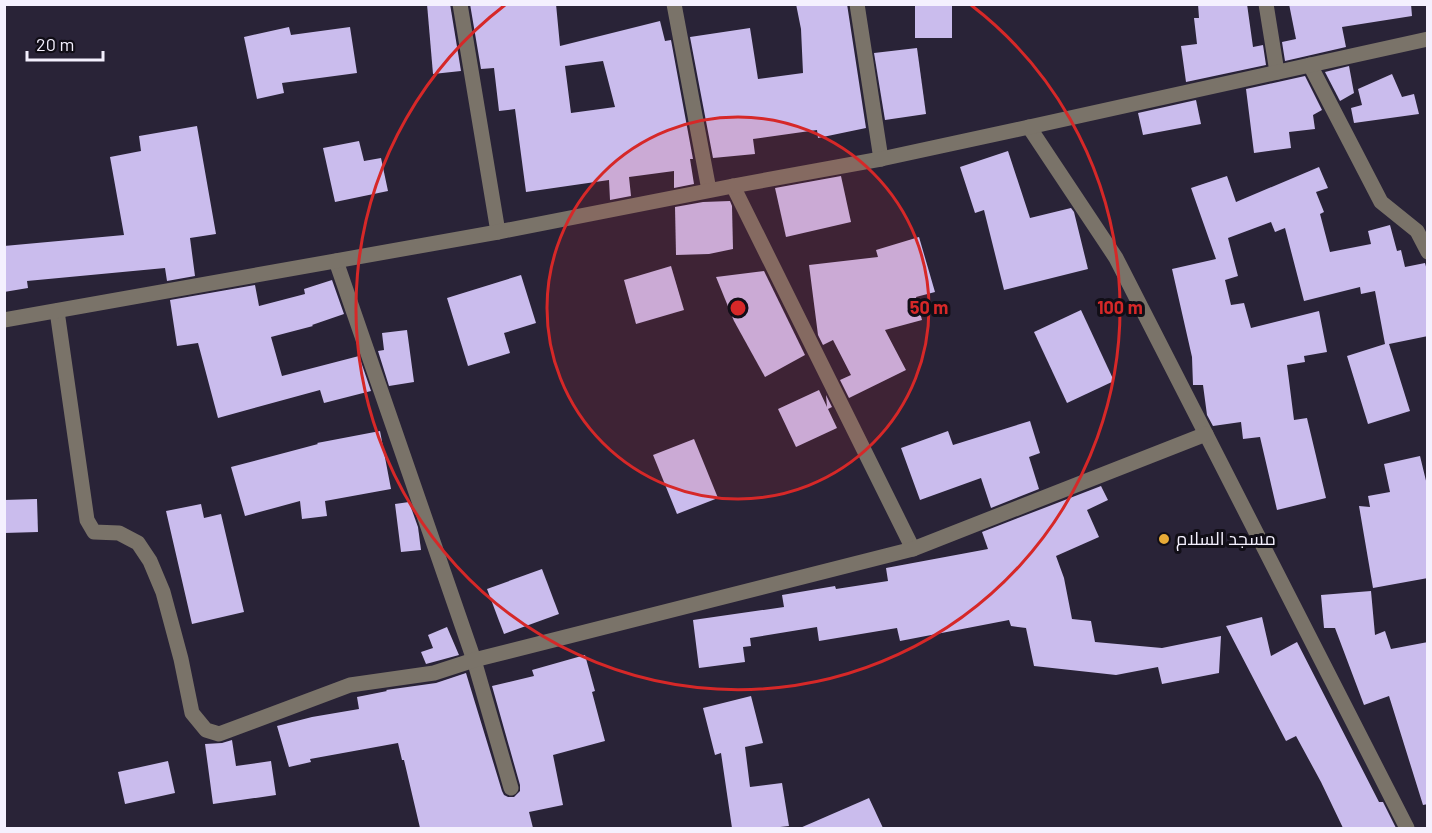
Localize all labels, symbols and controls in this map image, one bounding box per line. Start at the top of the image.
scale bar [27,24,104,62]
text: 20 m [36,33,74,55]
text: 50 m [910,296,948,318]
text: 100 m [1097,296,1143,318]
centre of rings [728,298,748,318]
place label: مسجد السلام [1176,527,1276,551]
marker: مسجد السلام [1157,532,1171,546]

